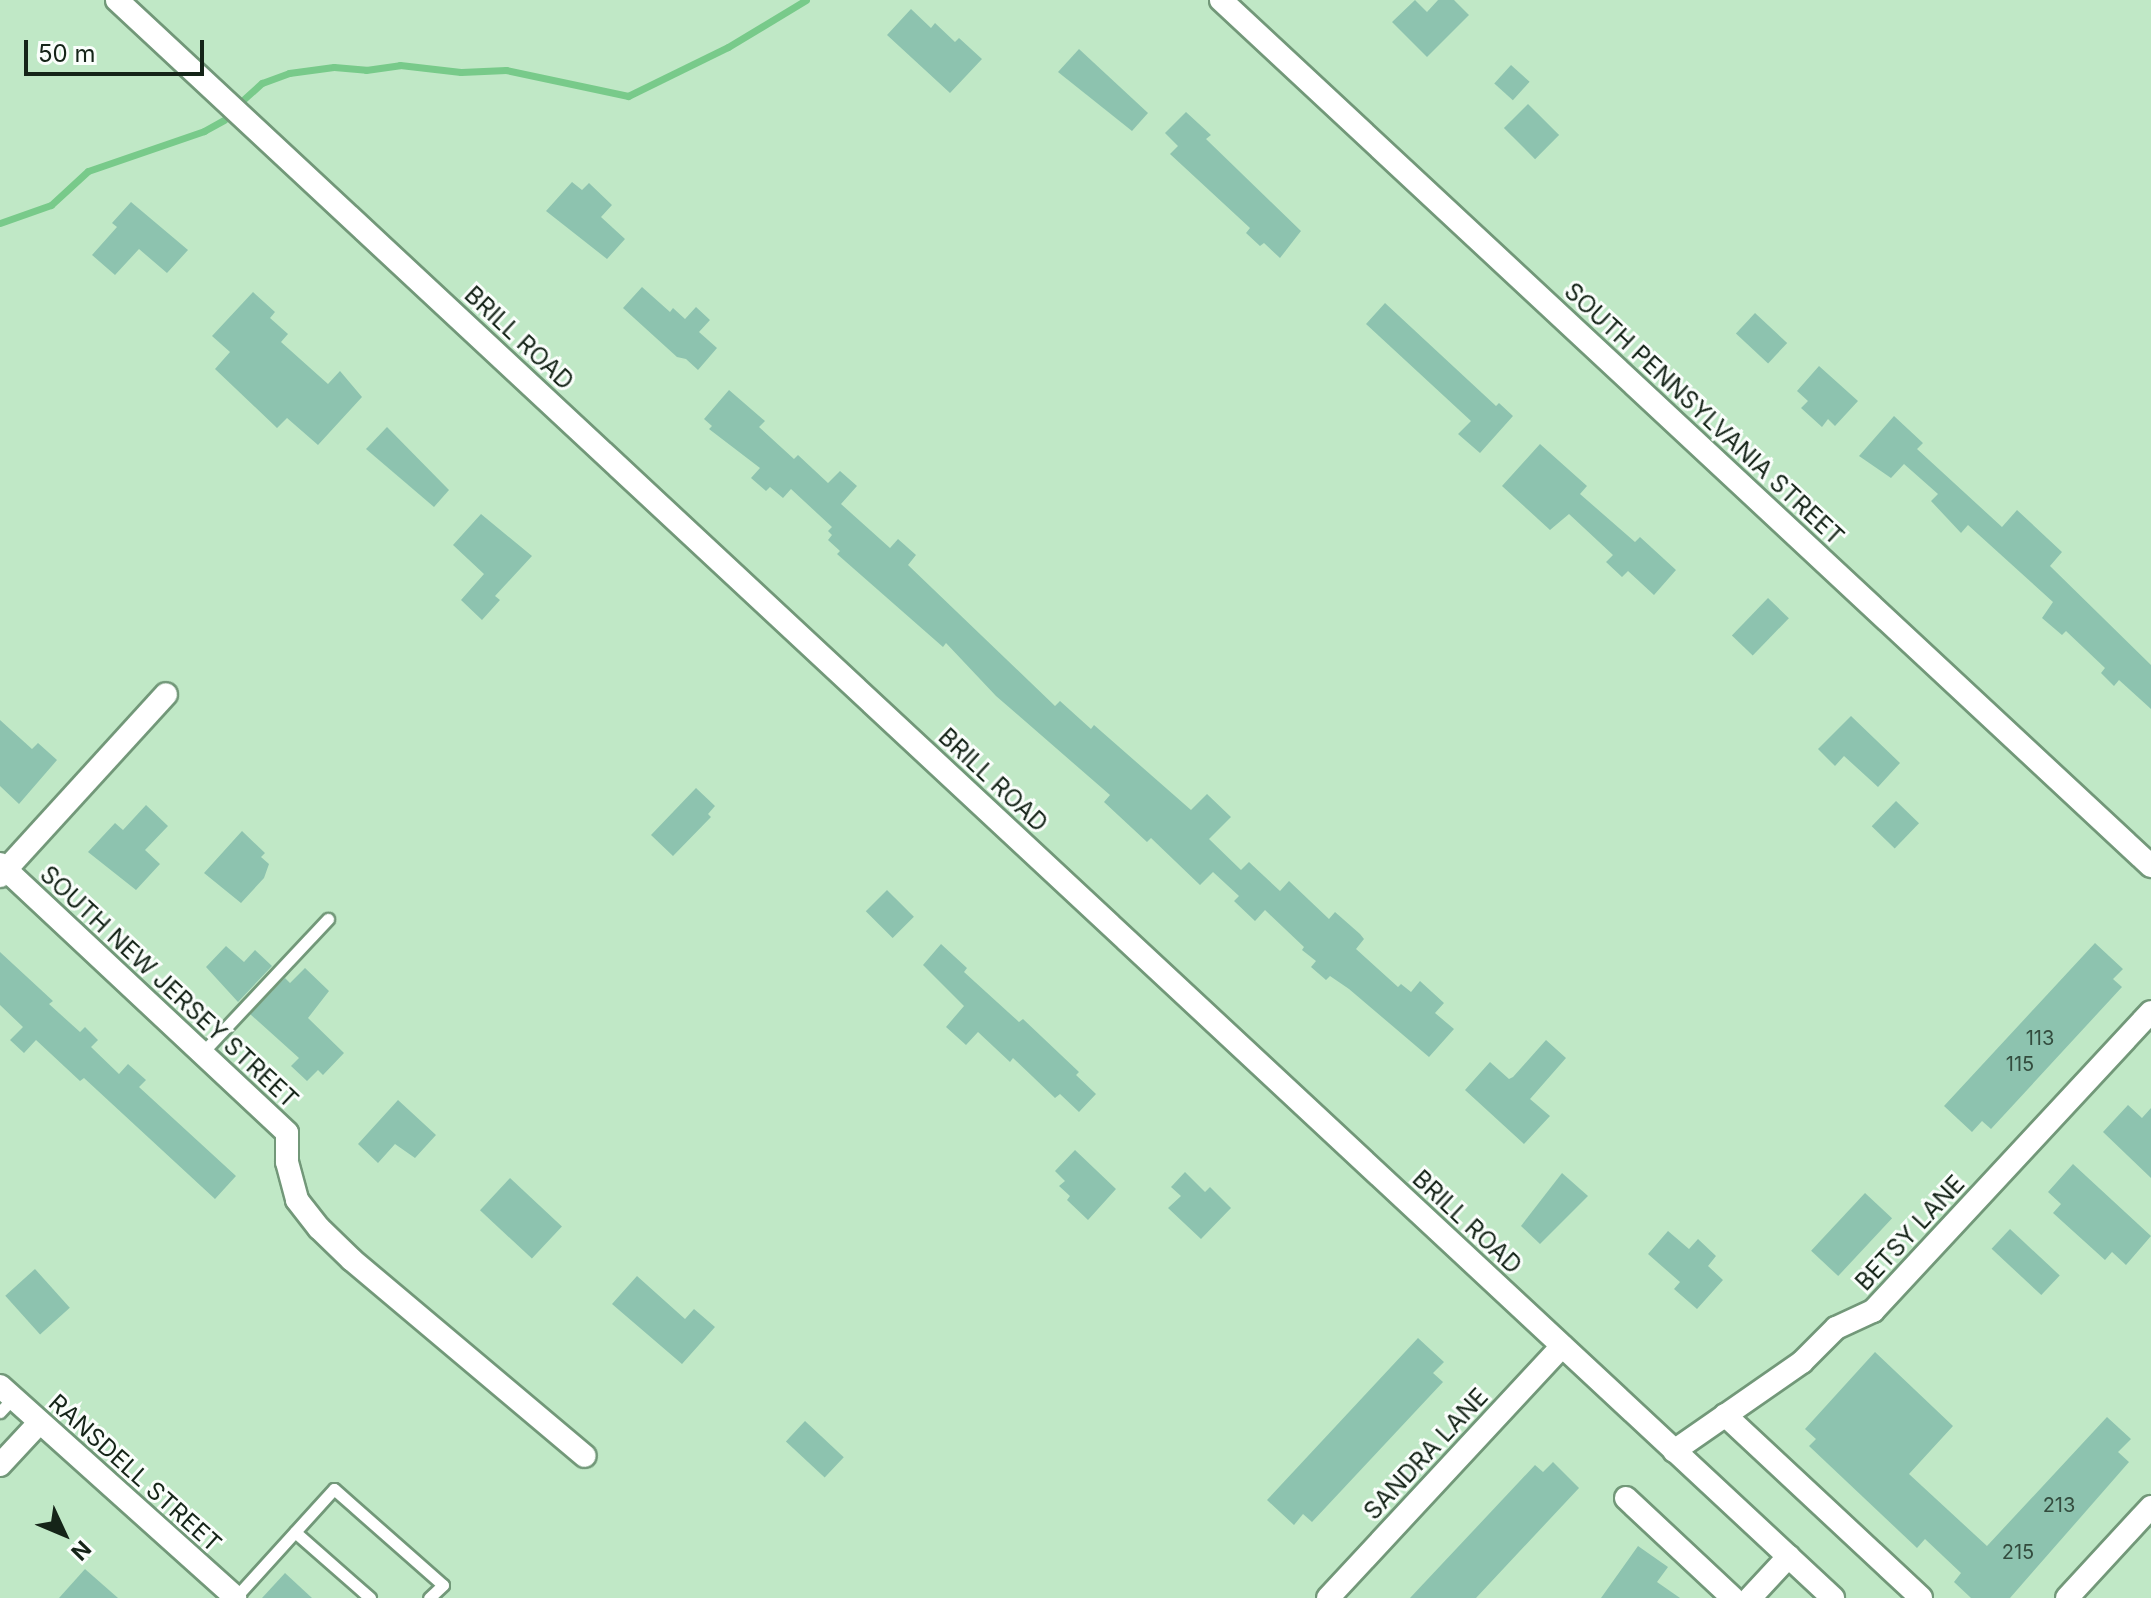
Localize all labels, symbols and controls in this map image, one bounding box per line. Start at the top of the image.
scale bar [28,24,208,74]
text: 50 m [38,39,96,68]
street label: SOUTH PENNSYLVANIA STREET [1558,277,1850,551]
street label: BRILL ROAD [459,280,579,396]
street label: BRILL ROAD [933,722,1053,838]
street label: SOUTH NEW JERSEY STREET [34,860,304,1114]
house number: 113 [2026,1026,2054,1050]
house number: 115 [2006,1052,2034,1076]
street label: BRILL ROAD [1407,1164,1527,1280]
street label: BETSY LANE [1849,1170,1971,1296]
street label: SANDRA LANE [1358,1382,1494,1526]
street label: RANSDELL STREET [43,1388,227,1558]
house number: 213 [2043,1493,2075,1517]
north arrow [24,1494,104,1574]
house number: 215 [2002,1540,2034,1564]

